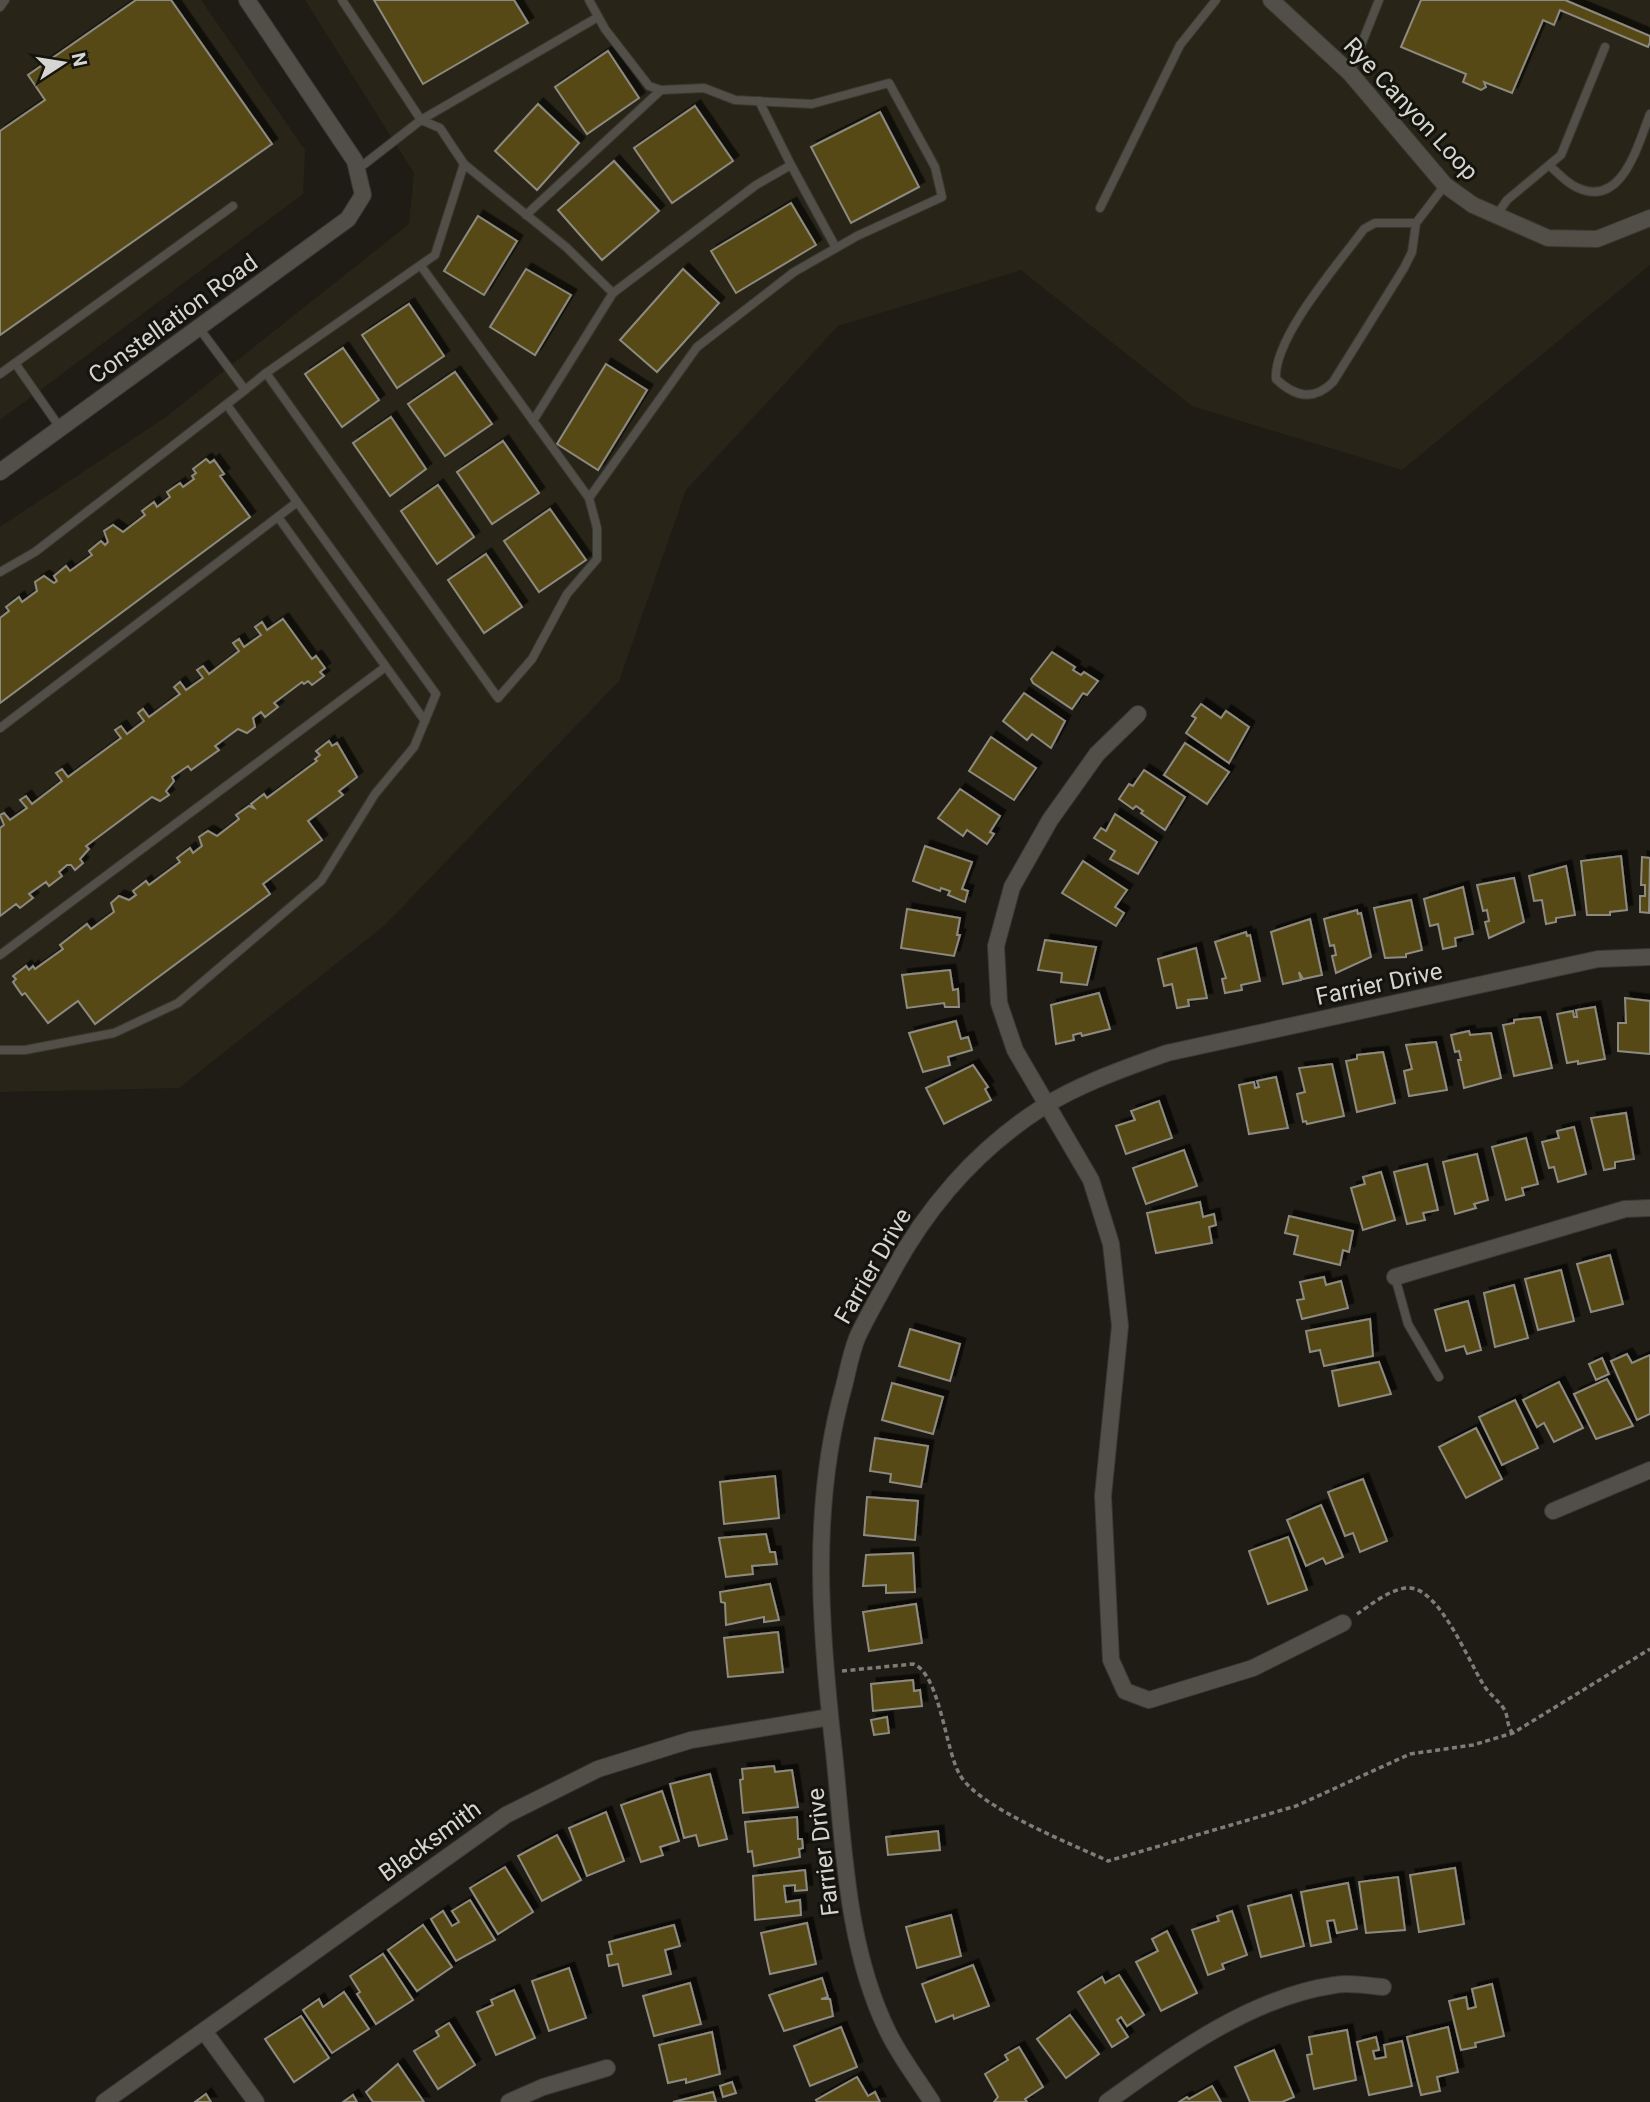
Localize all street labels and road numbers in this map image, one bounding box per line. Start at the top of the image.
street label: Rye Canyon Loop [1338,32,1484,186]
street label: Constellation Road [83,248,263,390]
street label: Farrier Drive [1313,957,1445,1011]
street label: Farrier Drive [829,1203,917,1329]
street label: Farrier Drive [801,1786,845,1918]
street label: Blacksmith [374,1795,486,1887]

